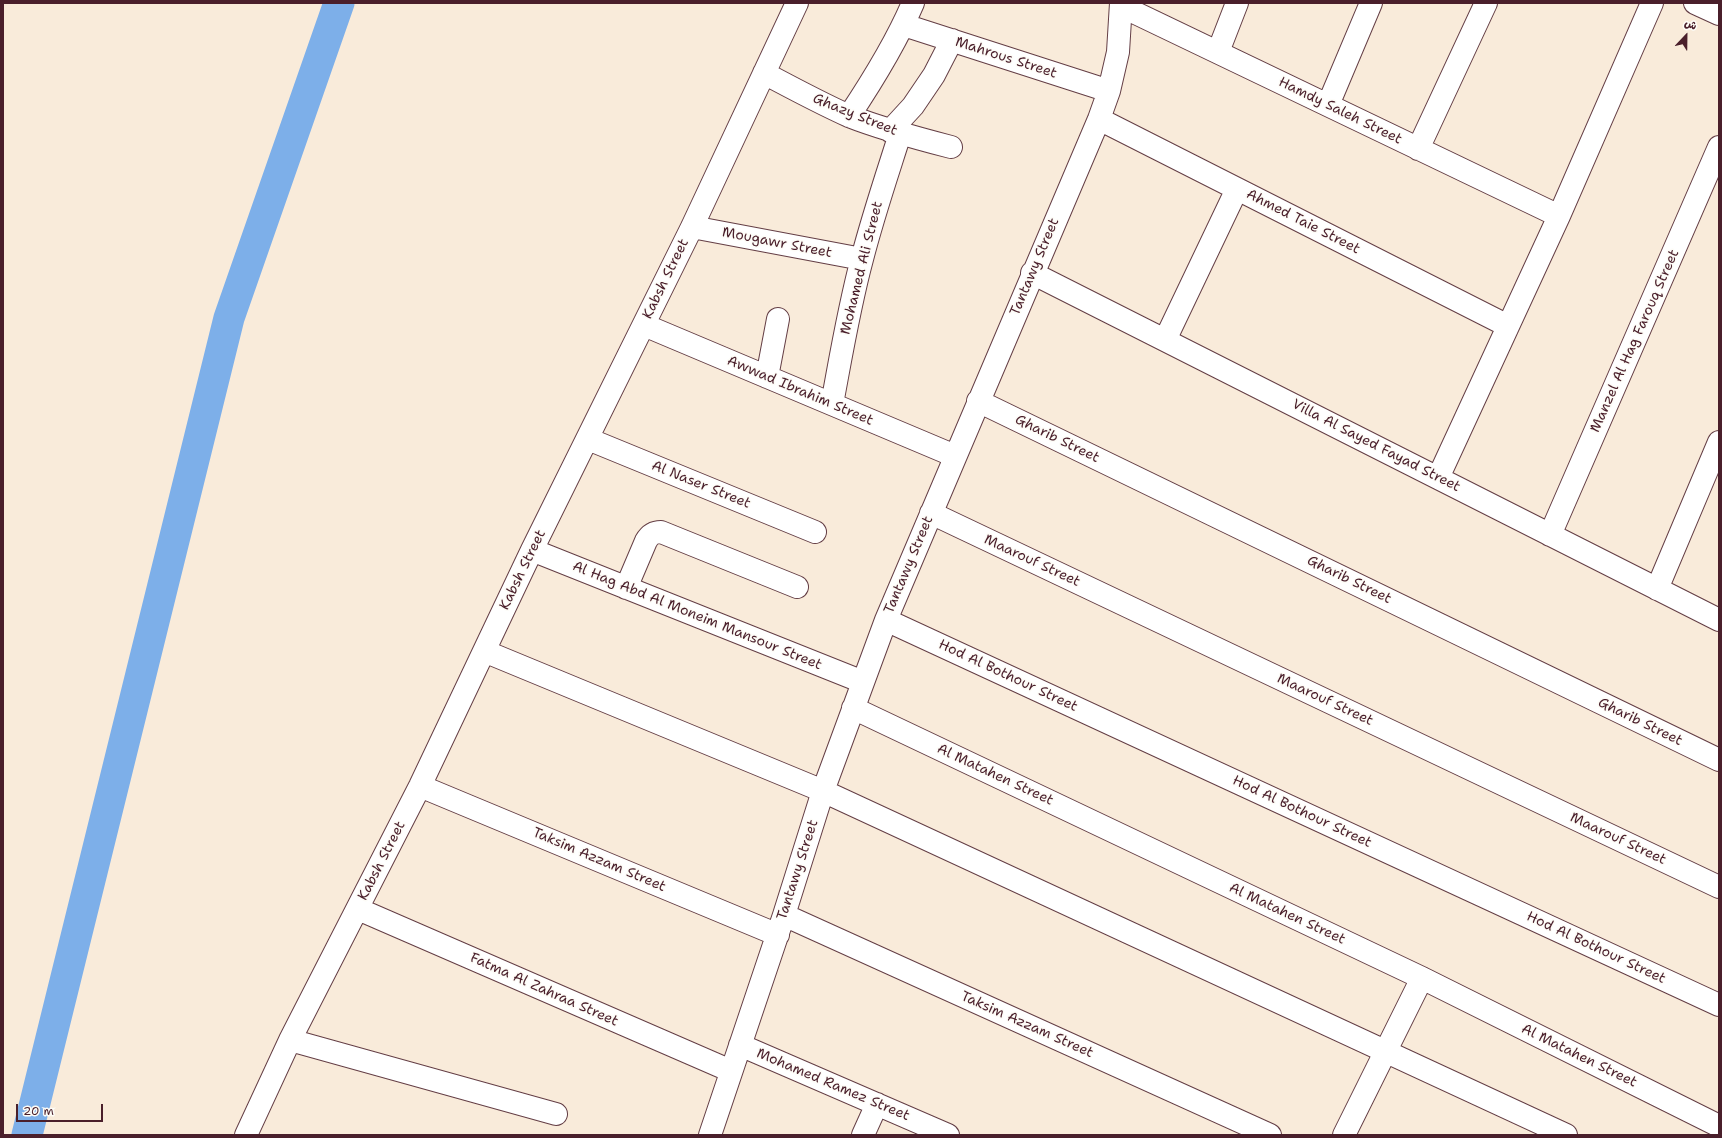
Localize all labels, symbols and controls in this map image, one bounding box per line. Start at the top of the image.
text: ش [1682,15,1699,34]
north arrow [1666,16,1706,56]
street label: Mahrous Street [953,34,1059,82]
street label: Hamdy Saleh Street [1276,74,1404,148]
street label: Ghazy Street [810,90,900,140]
street label: Ahmed Taie Street [1243,186,1363,258]
street label: Mohamed Ali Street [837,200,887,336]
street label: Tantawy Street [1007,216,1063,318]
street label: Mougawr Street [721,224,833,262]
street label: Kabsh Street [639,236,693,322]
street label: Manzel Al Hag Farouq Street [1587,247,1683,435]
street label: Awwad Ibrahim Street [724,353,876,429]
street label: Villa Al Sayed Fayad Street [1289,396,1463,496]
street label: Gharib Street [1012,411,1102,467]
street label: Al Naser Street [649,457,753,513]
street label: Tantawy Street [881,514,937,616]
street label: Kabsh Street [496,527,550,613]
street label: Maarouf Street [981,531,1083,591]
street label: Gharib Street [1304,552,1394,608]
street label: Al Hag Abd Al Moneim Mansour Street [570,558,824,674]
street label: Hod Al Bothour Street [936,636,1080,716]
street label: Maarouf Street [1274,670,1376,730]
street label: Gharib Street [1595,694,1685,750]
street label: Al Matahen Street [934,741,1056,809]
street label: Hod Al Bothour Street [1230,772,1374,852]
street label: Maarouf Street [1567,809,1669,869]
street label: Kabsh Street [355,818,409,904]
street label: Tantawy Street [774,818,822,922]
street label: Taksim Azzam Street [530,824,668,896]
street label: Al Matahen Street [1226,880,1348,948]
street label: Hod Al Bothour Street [1524,908,1668,988]
street label: Fatma Al Zahraa Street [467,950,621,1030]
street label: Taksim Azzam Street [958,988,1096,1062]
street label: Al Matahen Street [1519,1021,1639,1091]
street label: Mohamed Ramez Street [754,1045,912,1125]
scale bar [18,1096,105,1122]
text: 20 m [23,1103,54,1119]

